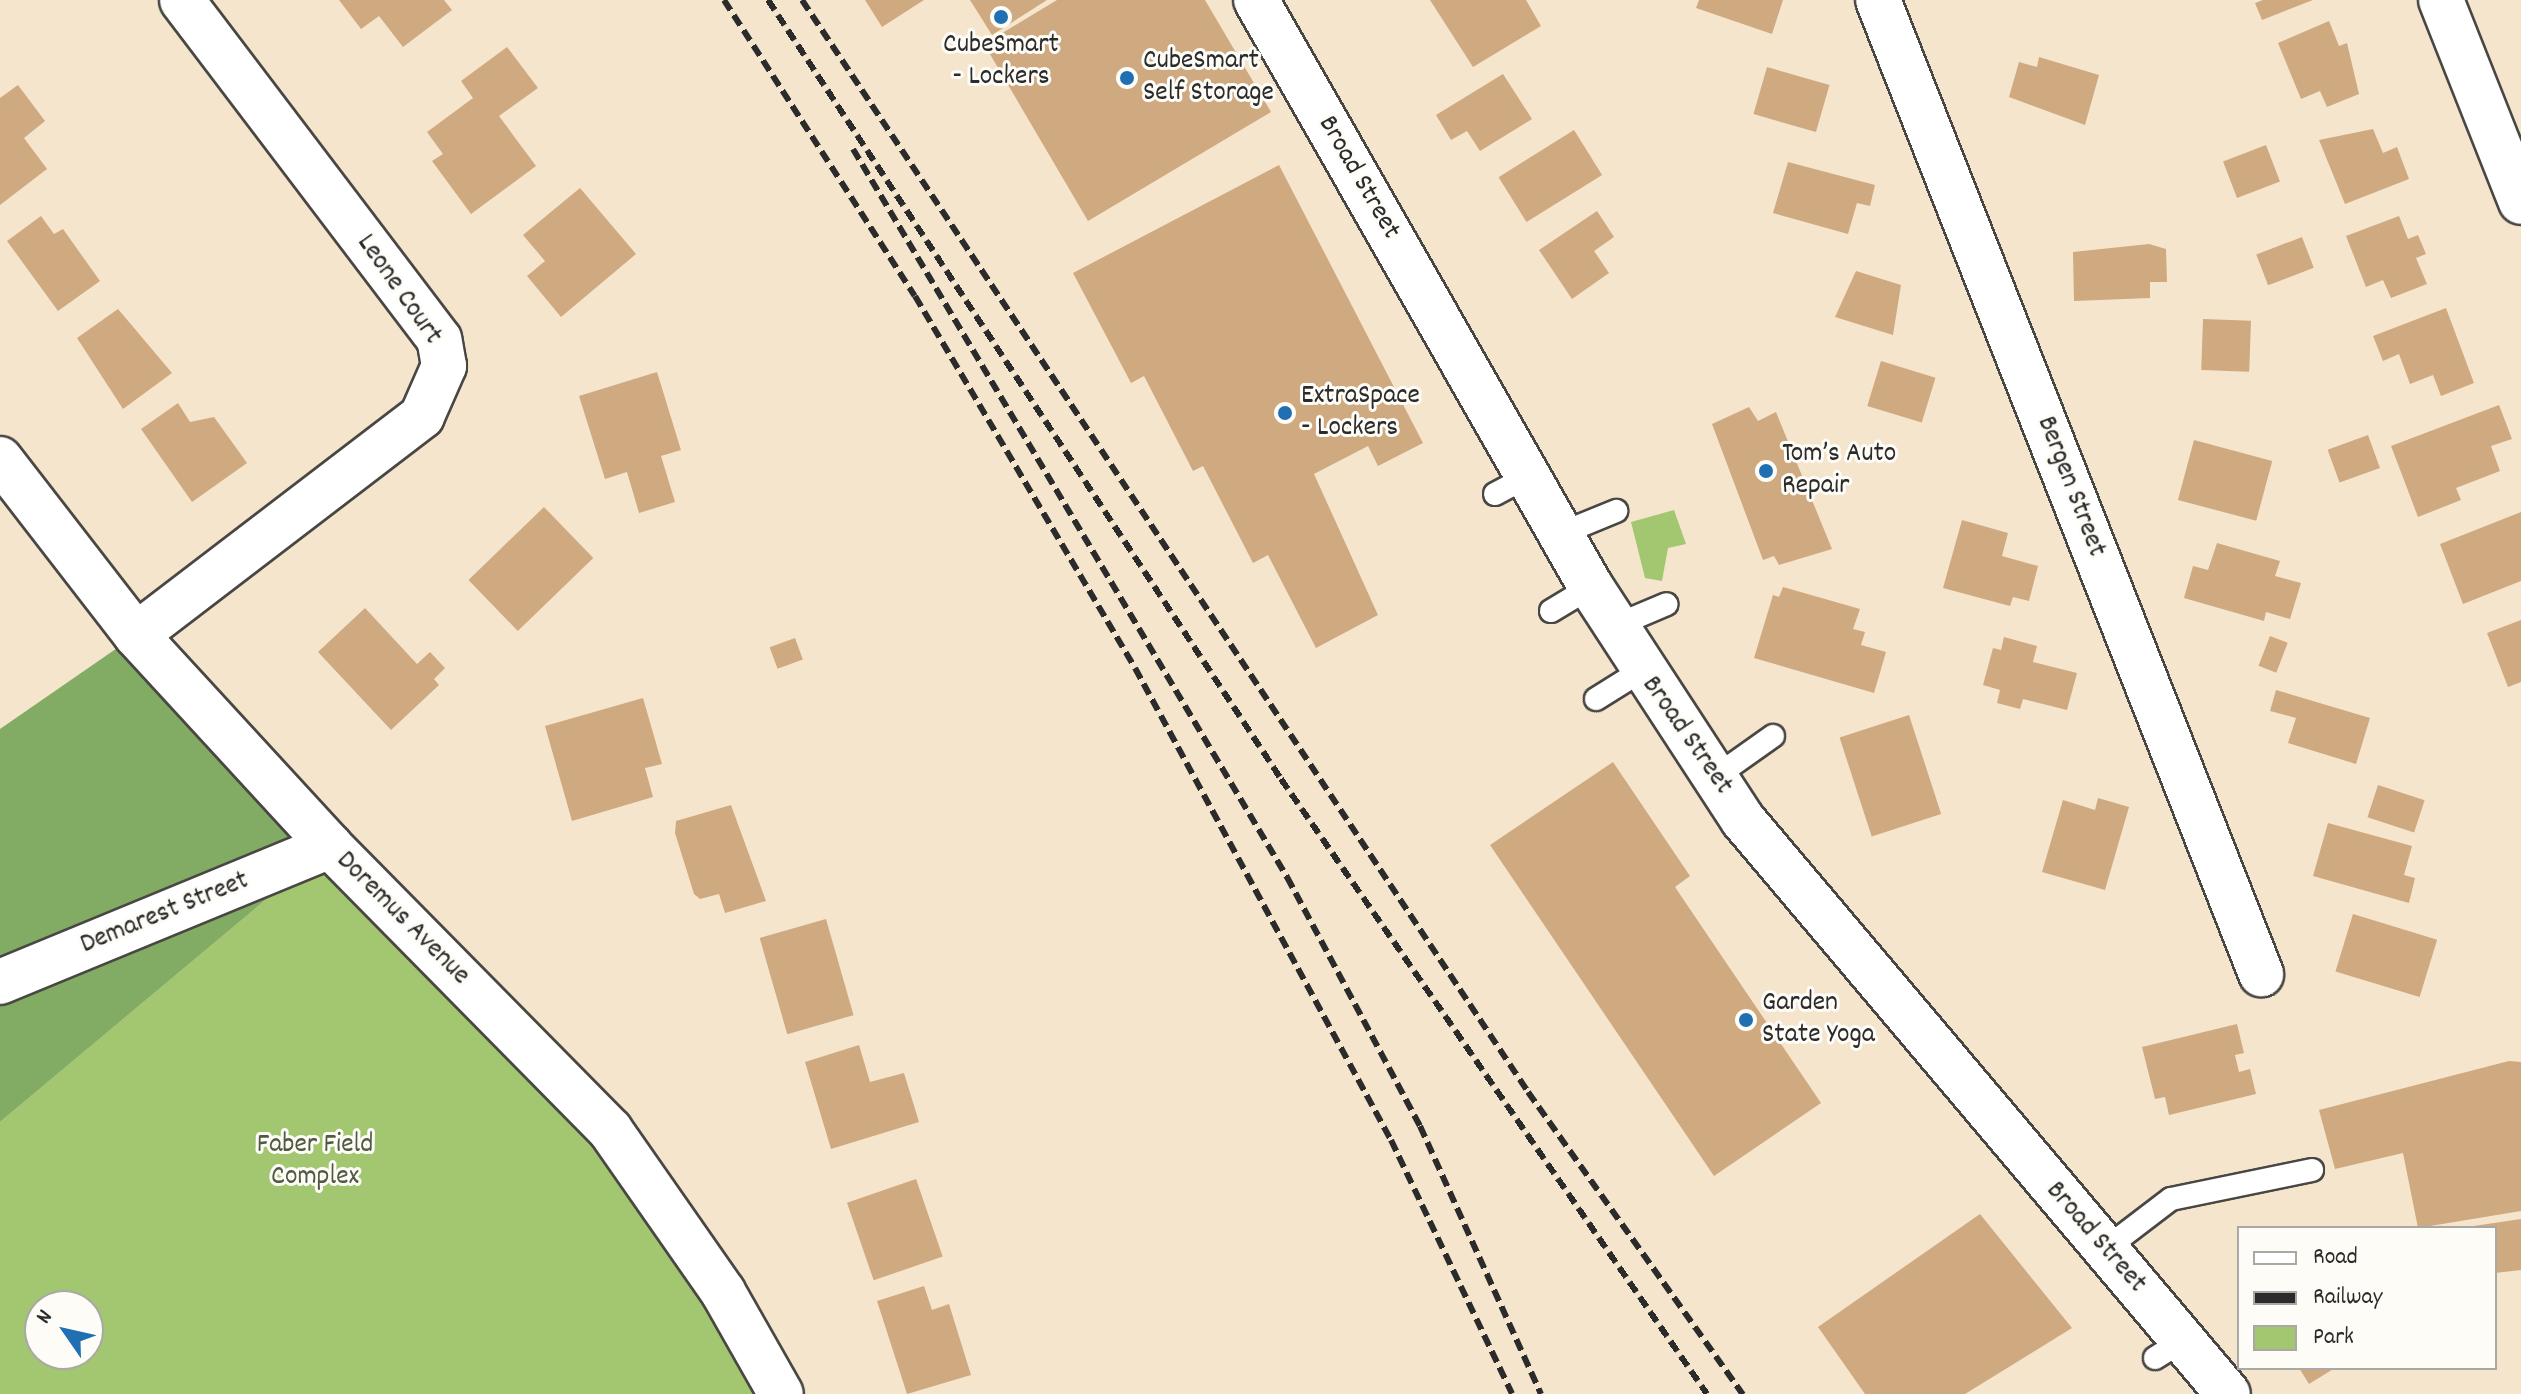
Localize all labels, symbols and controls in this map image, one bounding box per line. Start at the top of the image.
marker: CubeSmart - Lockers [992,8,1010,26]
place label: CubeSmart - Lockers [943,29,1059,95]
place label: CubeSmart Self Storage [1143,45,1274,111]
marker: CubeSmart Self Storage [1118,69,1136,87]
street label: Broad Street [1309,110,1407,246]
street label: Leone Court [348,228,448,352]
place label: ExtraSpace - Lockers [1301,380,1420,446]
marker: ExtraSpace - Lockers [1276,404,1294,422]
street label: Bergen Street [2028,412,2112,562]
place label: Tom’s Auto Repair [1782,438,1896,504]
marker: Tom’s Auto Repair [1757,462,1775,480]
street label: Broad Street [1633,670,1739,802]
street label: Doremus Avenue [328,845,476,993]
street label: Demarest Street [76,865,254,963]
place label: Garden State Yoga [1762,987,1875,1053]
marker: Garden State Yoga [1737,1011,1755,1029]
park label: Faber Field Complex [257,1129,373,1195]
street label: Broad Street [2037,1175,2153,1301]
legend [2237,1226,2497,1370]
text: Road [2313,1241,2358,1275]
text: Railway [2313,1281,2382,1315]
north arrow [24,1290,104,1370]
text: N [29,1304,61,1331]
text: Park [2313,1321,2354,1355]

